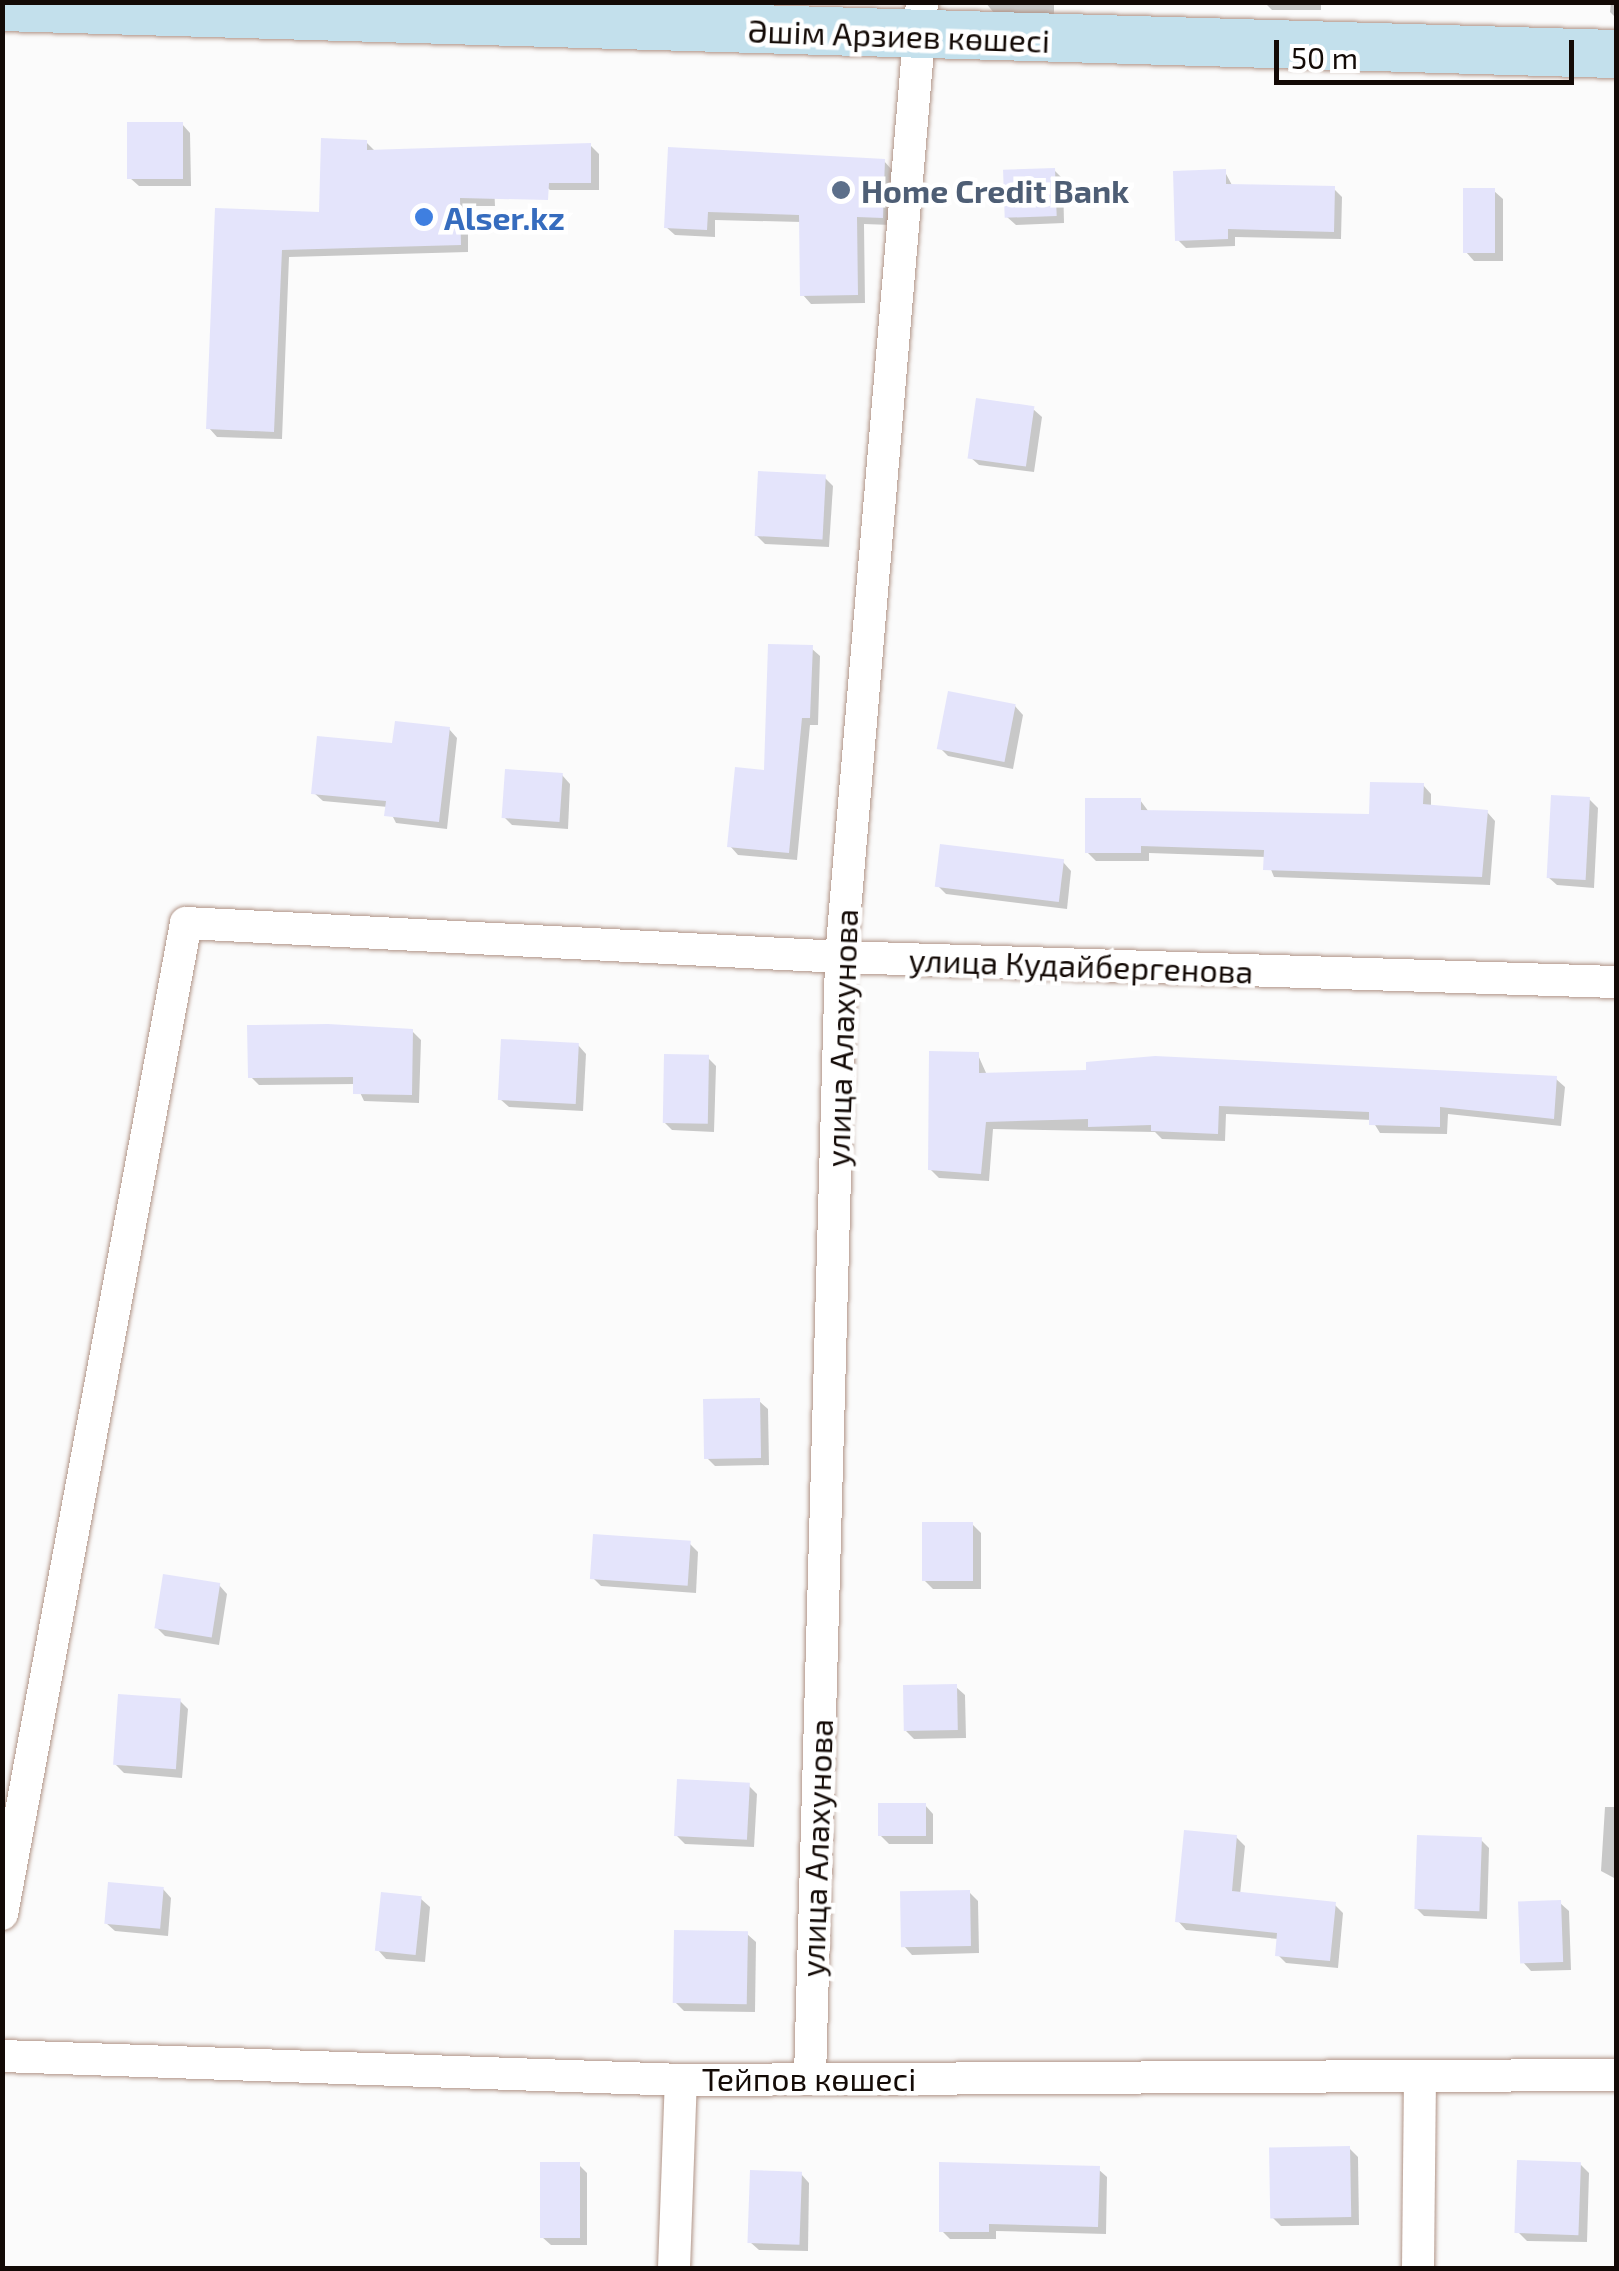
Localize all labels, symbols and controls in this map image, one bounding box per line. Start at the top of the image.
street label: Әшім Арзиев көшесі [747,11,1051,59]
scale bar [1279,20,1579,82]
text: 50 m [1291,39,1358,75]
place label: Home Credit Bank [861,171,1129,209]
marker: Home Credit Bank [830,179,852,201]
place label: Alser.kz [444,198,565,236]
marker: Alser.kz [413,206,435,228]
street label: улица Алахунова [817,908,865,1168]
street label: улица Кудайбергенова [908,940,1254,990]
street label: улица Алахунова [792,1718,840,1978]
street label: Тейпов көшесі [702,2059,916,2097]

